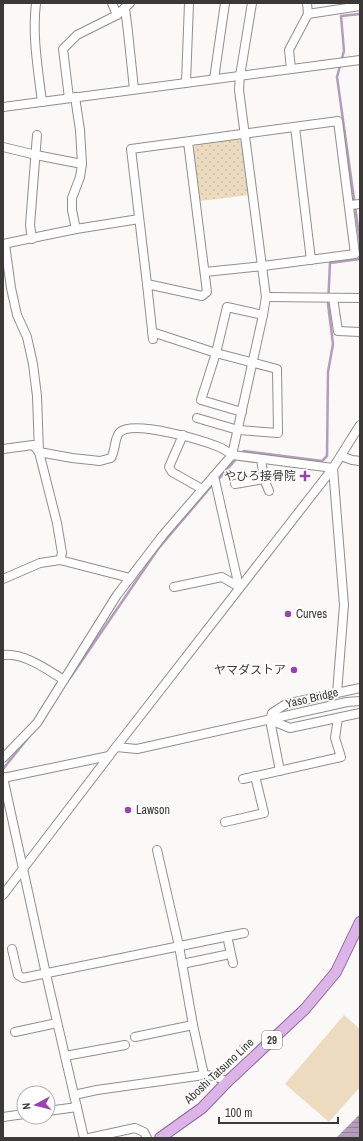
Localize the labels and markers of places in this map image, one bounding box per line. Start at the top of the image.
place label: やひろ接骨院 [224,468,296,484]
marker: やひろ接骨院 [299,470,311,482]
place label: Curves [296,606,327,622]
marker: Curves [283,609,293,619]
place label: ヤマダストア [214,662,286,678]
marker: ヤマダストア [289,665,299,675]
place label: Lawson [136,802,170,818]
marker: Lawson [123,805,133,815]

